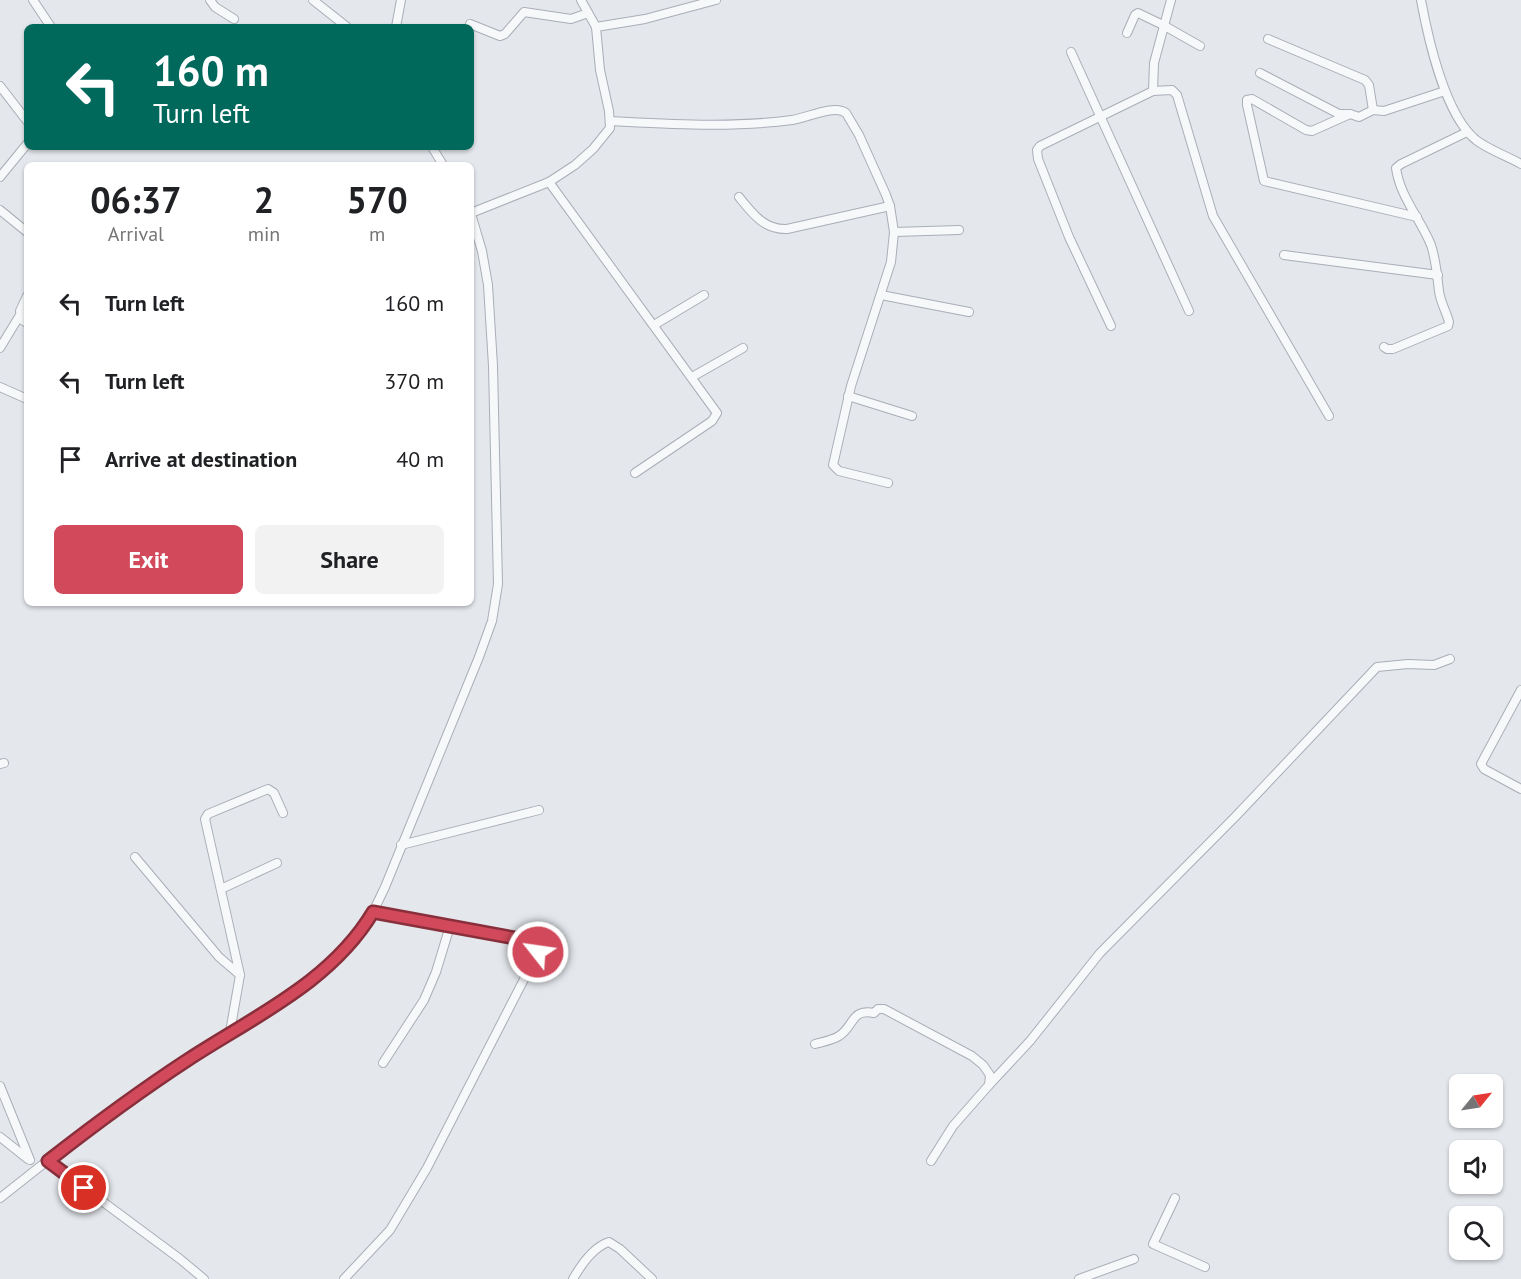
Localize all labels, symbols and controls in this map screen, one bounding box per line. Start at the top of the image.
text: 160 m [153,43,269,98]
icon: left [54,48,132,126]
text: Turn left [153,96,250,130]
text: 06:37 [90,176,182,223]
text: 2 [254,176,274,223]
text: 570 [347,176,408,223]
text: Arrival [108,221,164,247]
text: min [248,221,280,247]
text: m [369,221,385,247]
icon: left [54,287,87,320]
text: Turn left [105,289,185,317]
text: 160 m [384,289,444,317]
icon: left [54,365,87,398]
text: Turn left [105,367,185,395]
text: 370 m [384,367,444,395]
icon: arrive [54,443,87,476]
text: Arrive at destination [105,445,297,473]
text: 40 m [396,445,444,473]
button: Exit [54,525,243,594]
button: Share [255,525,444,594]
position arrow [506,920,570,984]
north arrow [1449,1074,1503,1128]
map controls [1449,1074,1503,1260]
button: sound [1449,1140,1503,1194]
pin [58,1162,109,1213]
icon: arrive [67,1171,100,1204]
button: search [1449,1206,1503,1260]

